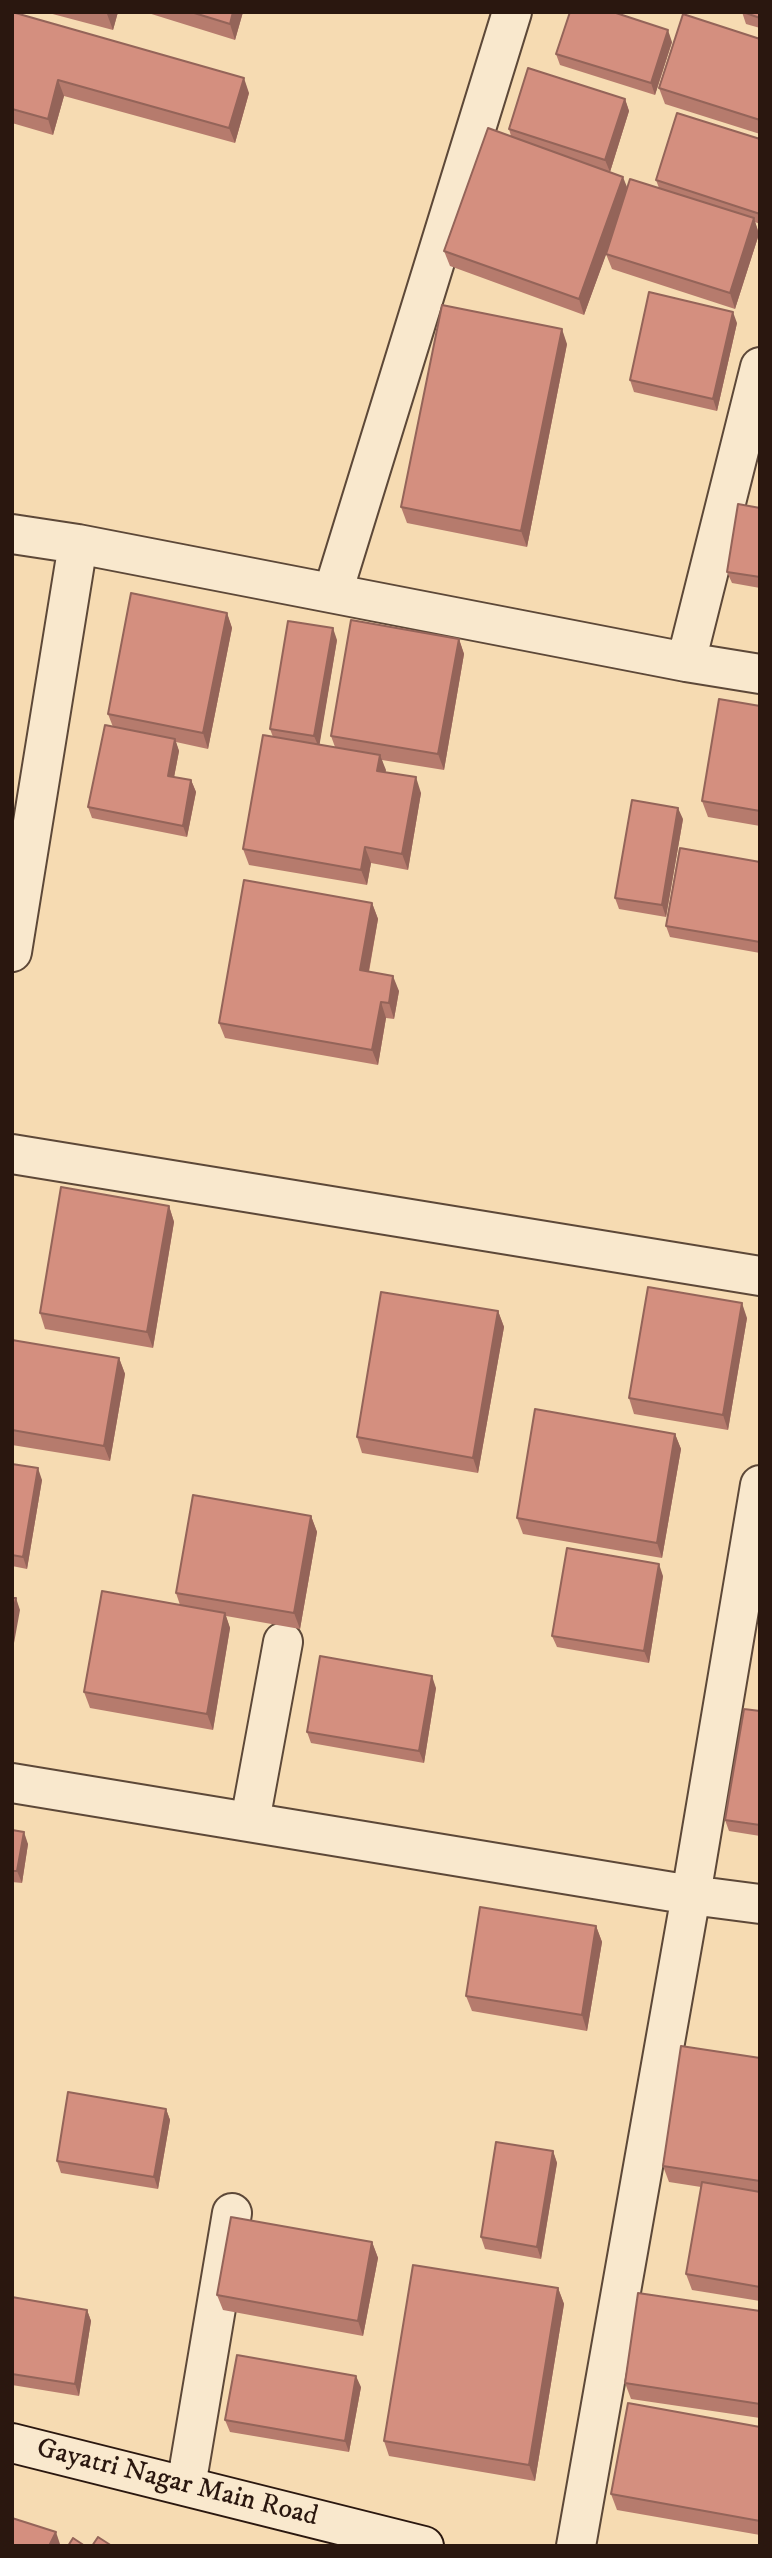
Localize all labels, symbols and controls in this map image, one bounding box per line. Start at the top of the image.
street label: Gayatri Nagar Main Road [33,2433,321,2535]

